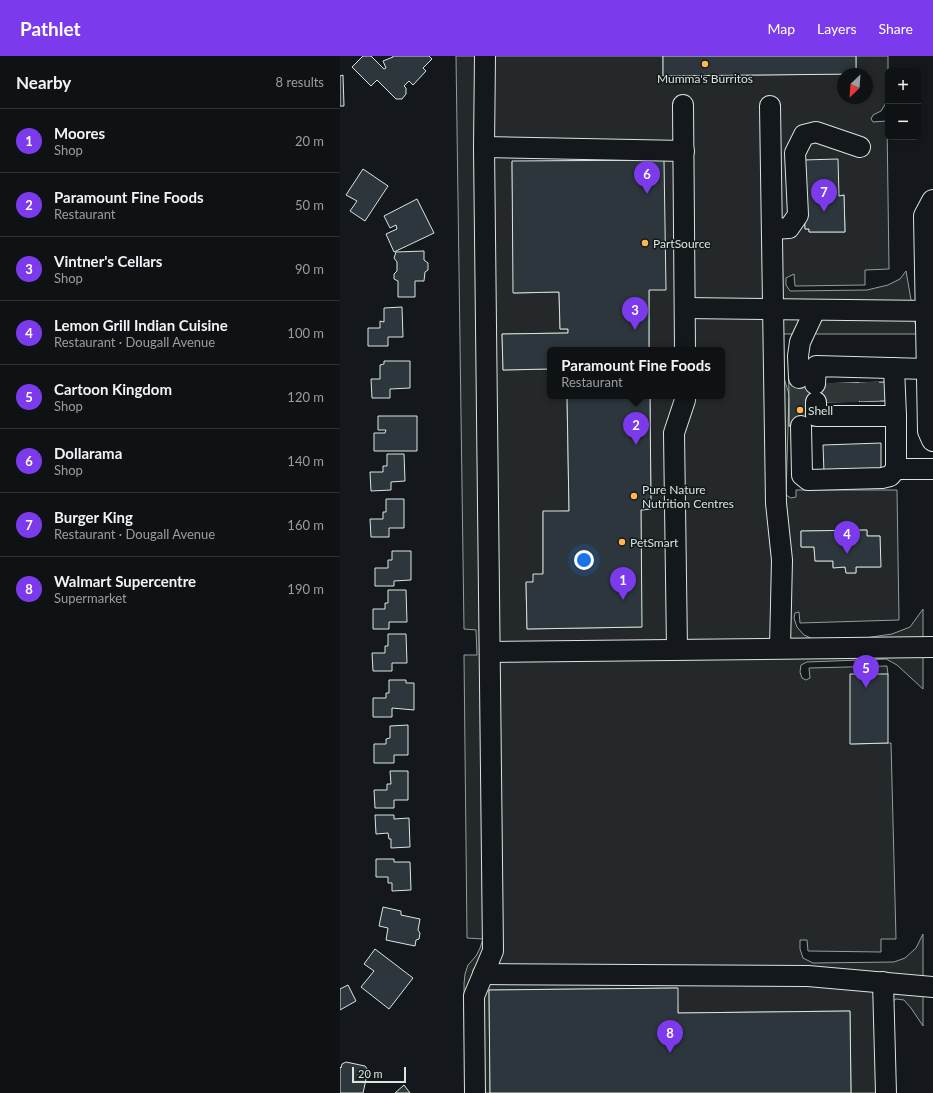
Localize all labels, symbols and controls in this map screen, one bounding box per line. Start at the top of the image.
text: Pathlet [20,17,81,40]
text: Map [767,20,795,37]
text: Layers [817,20,857,37]
text: Share [879,20,913,37]
marker: Mumma's Burritos [700,59,710,69]
north arrow [837,68,873,104]
map controls [885,68,921,140]
button: + [885,68,921,104]
place label: Mumma's Burritos [657,71,753,86]
text: Nearby [16,72,71,93]
text: 8 results [276,74,324,90]
button: − [885,104,921,140]
text: Moores [54,124,105,142]
text: 1 [25,133,33,149]
text: 20 m [295,133,324,149]
text: Shop [54,142,83,158]
pin: 6 [634,161,660,194]
pin: 7 [811,179,837,212]
text: Paramount Fine Foods [54,188,204,206]
text: 2 [25,197,33,213]
text: 50 m [295,197,324,213]
text: Restaurant [54,206,116,222]
place label: PartSource [653,236,711,251]
marker: PartSource [640,238,650,248]
text: Vintner's Cellars [54,252,162,270]
text: 3 [25,261,33,277]
text: 90 m [295,261,324,277]
text: Shop [54,270,83,286]
pin: 3 [622,297,648,330]
text: Lemon Grill Indian Cuisine [54,316,228,334]
text: 4 [25,325,33,341]
text: 100 m [287,325,324,341]
text: Restaurant · Dougall Avenue [54,334,215,350]
popup [547,347,725,399]
text: Paramount Fine Foods [561,356,711,374]
text: Restaurant [561,374,623,390]
text: Cartoon Kingdom [54,380,172,398]
text: 5 [25,389,33,405]
text: 120 m [287,389,324,405]
text: Shop [54,398,83,414]
place label: Shell [808,403,833,418]
marker: Shell [795,405,805,415]
pin: 2 [623,412,649,445]
text: Dollarama [54,444,122,462]
text: 6 [25,453,33,469]
text: 140 m [287,453,324,469]
text: Shop [54,462,83,478]
place label: Pure Nature Nutrition Centres [642,482,734,511]
marker: Pure Nature Nutrition Centres [629,491,639,501]
text: Burger King [54,508,133,526]
text: 7 [25,517,33,533]
text: 160 m [287,517,324,533]
pin: 4 [834,521,860,554]
text: Restaurant · Dougall Avenue [54,526,215,542]
place label: PetSmart [630,535,679,550]
marker: PetSmart [617,537,627,547]
your location [574,550,594,570]
pin: 1 [610,567,636,600]
text: Walmart Supercentre [54,572,196,590]
text: 8 [25,581,33,597]
text: 190 m [287,581,324,597]
text: Supermarket [54,590,127,606]
pin: 5 [853,655,879,688]
pin: 8 [657,1020,683,1053]
scale bar [352,1065,406,1084]
text: 20 m [358,1067,383,1080]

